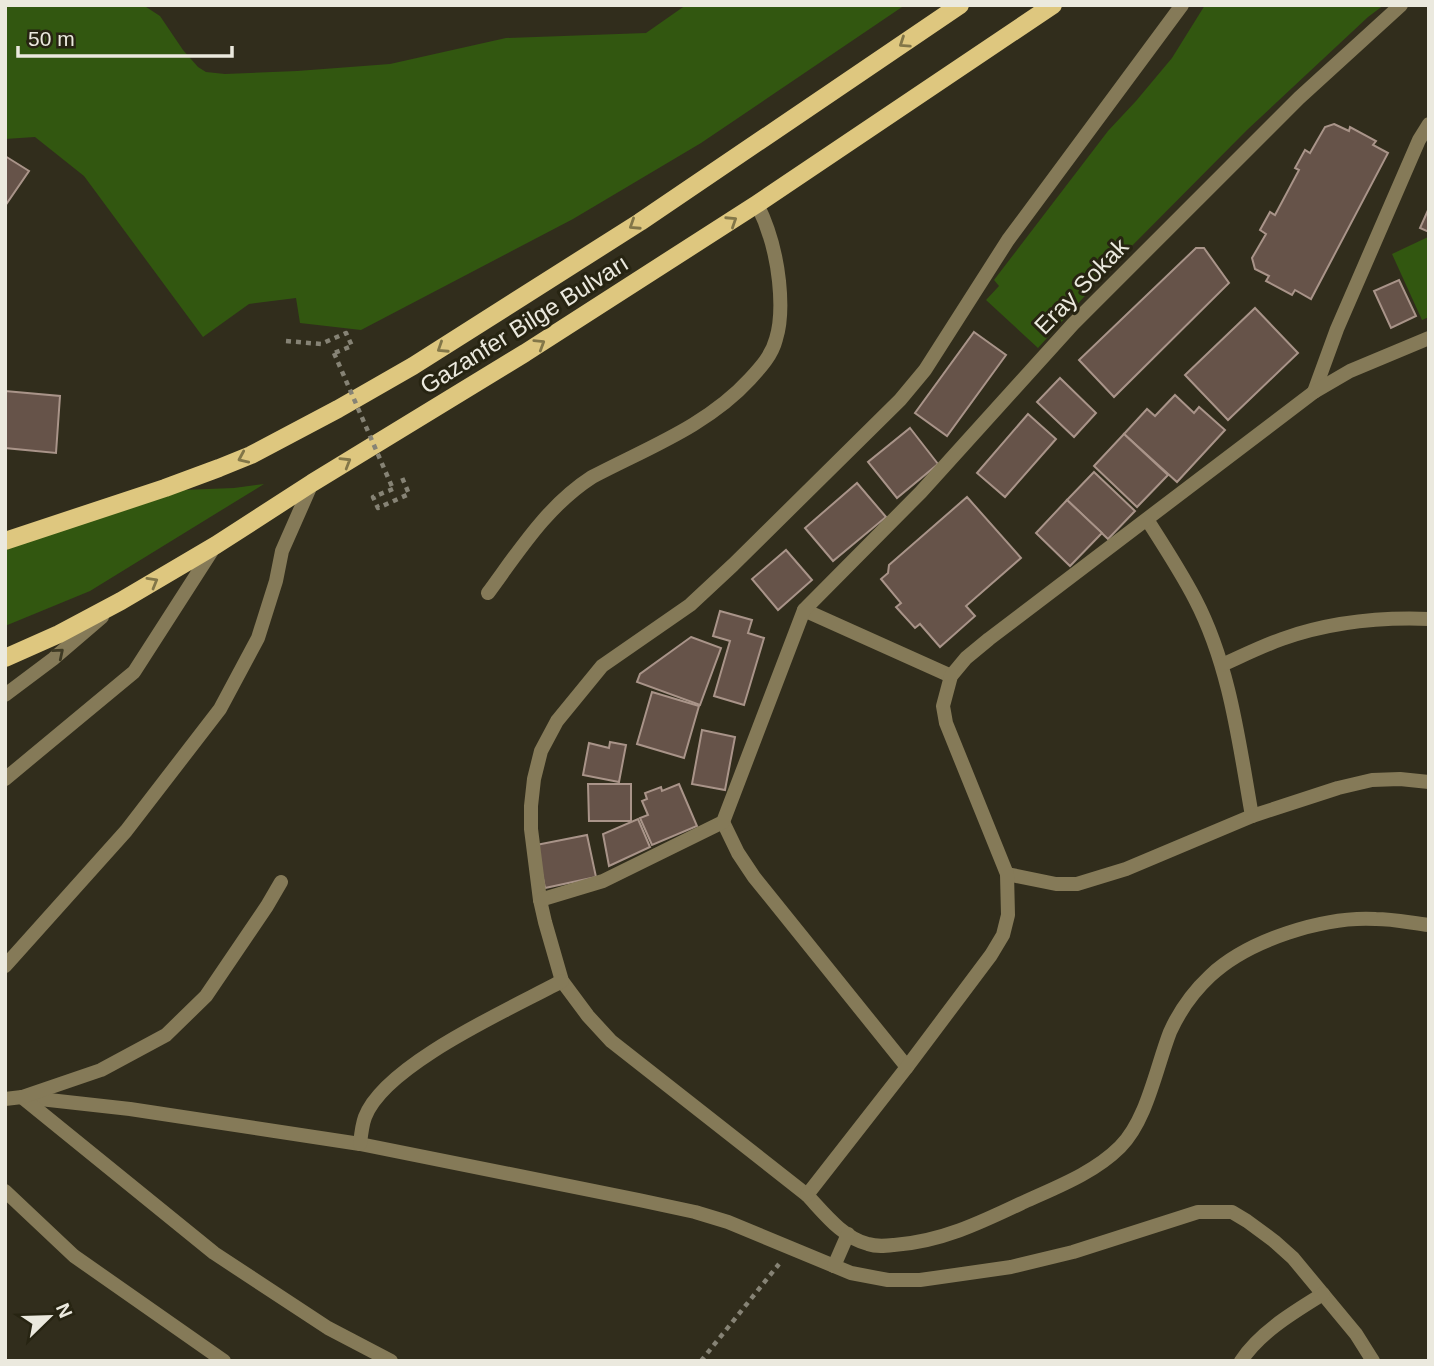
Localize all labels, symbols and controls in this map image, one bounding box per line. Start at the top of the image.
scale bar [18,14,231,58]
text: 50 m [28,27,75,50]
one-way arrow [899,35,912,48]
one-way arrow [724,216,737,229]
one-way arrow [629,217,642,230]
street label: Eray Sokak [1029,232,1134,340]
street label: Gazanfer Bilge Bulvarı [415,249,633,399]
one-way arrow [437,339,450,352]
one-way arrow [533,339,546,352]
one-way arrow [238,450,250,464]
one-way arrow [338,457,351,470]
one-way arrow [145,577,158,590]
one-way arrow [51,649,64,661]
north arrow [14,1282,84,1352]
text: N [52,1300,77,1321]

